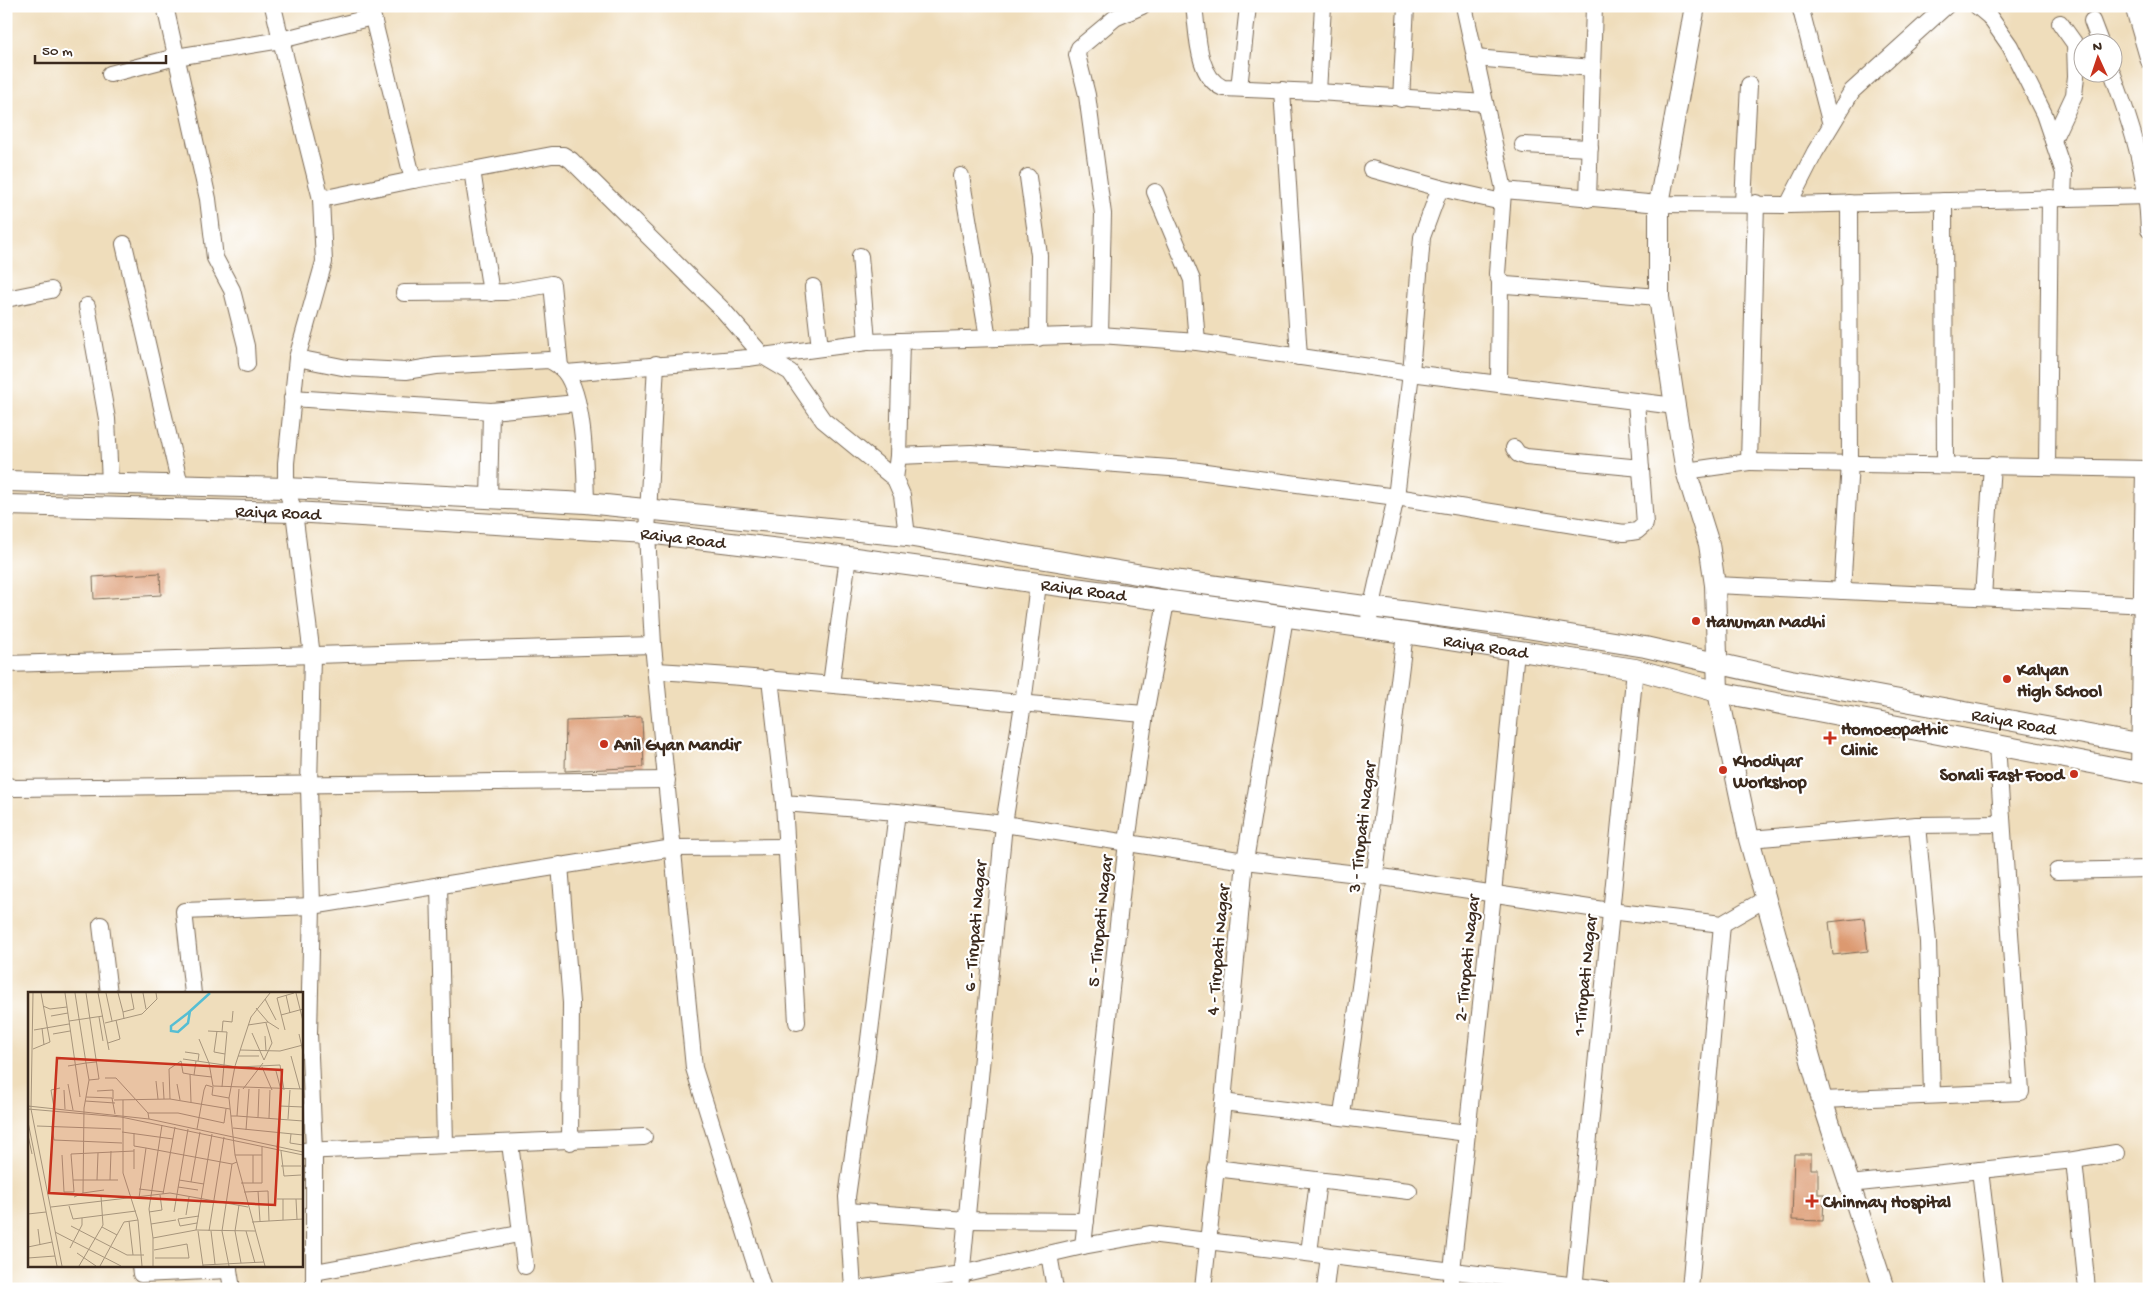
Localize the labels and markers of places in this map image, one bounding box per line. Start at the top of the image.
place label: Hanuman Madhi [1706,613,1826,634]
marker: Hanuman Madhi [1690,615,1702,627]
place label: Kalyan High School [2016,661,2102,703]
marker: Kalyan High School [2001,673,2013,685]
place label: Homoeopathic Clinic [1840,720,1948,762]
marker: Homoeopathic Clinic [1823,731,1837,745]
place label: Anil Gyan Mandir [613,736,743,757]
marker: Anil Gyan Mandir [598,738,610,750]
place label: Khodiyar Workshop [1732,752,1807,794]
marker: Khodiyar Workshop [1717,764,1729,776]
place label: Sonali Fast Food [1940,766,2066,787]
marker: Sonali Fast Food [2068,768,2080,780]
place label: Chinmay Hospital [1822,1193,1951,1214]
marker: Chinmay Hospital [1805,1194,1819,1208]

